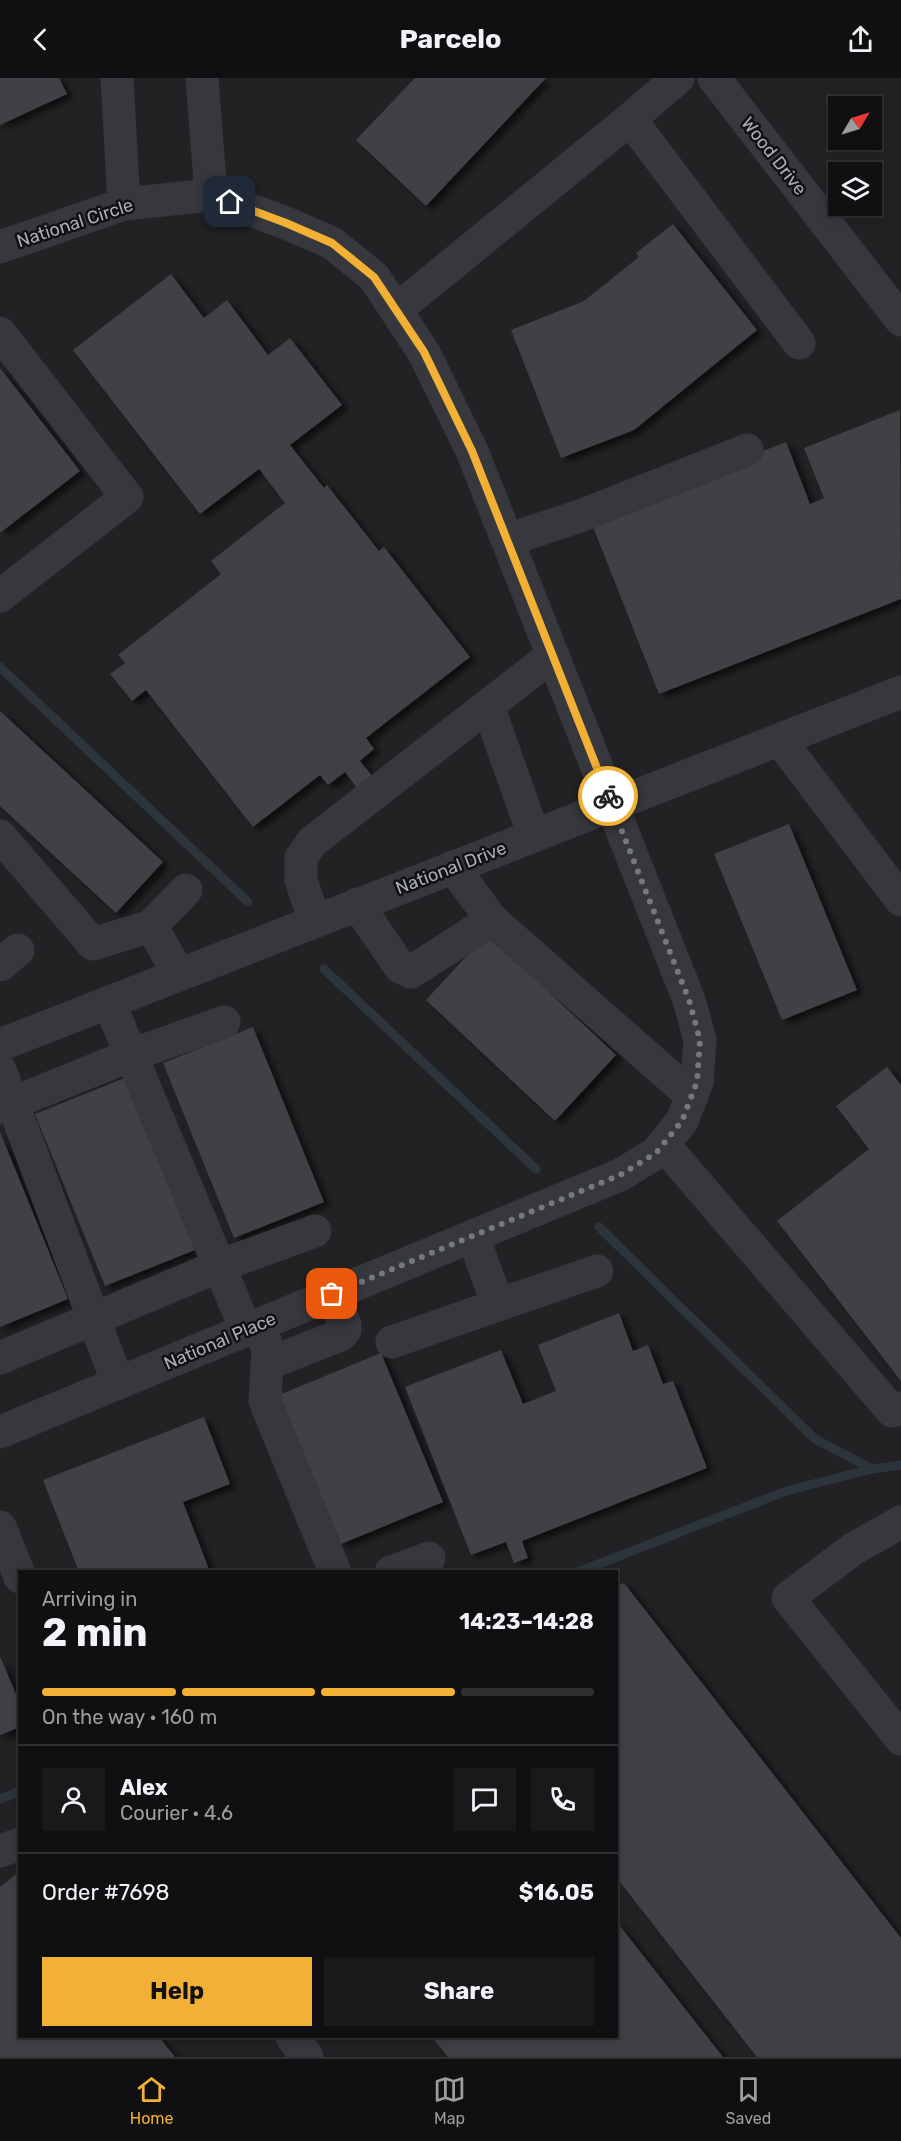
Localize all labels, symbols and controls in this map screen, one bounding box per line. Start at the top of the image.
icon: back [24,23,57,56]
text: Parcelo [399,23,502,55]
icon: share [844,23,877,56]
north arrow [828,96,882,150]
map controls [828,96,882,216]
street label: Wood Drive [737,113,811,199]
button: layers [828,162,882,216]
pin [204,176,255,227]
icon: home [213,185,246,218]
street label: National Circle [14,194,136,252]
courier [578,766,638,826]
icon: bike [592,780,625,813]
street label: National Drive [392,837,510,899]
pin [306,1268,357,1319]
icon: bag [315,1277,348,1310]
street label: National Place [161,1308,279,1374]
text: Arriving in [42,1587,137,1611]
text: 14:23–14:28 [459,1608,594,1635]
text: 2 min [42,1610,148,1656]
text: On the way · 160 m [42,1705,217,1729]
button: person [42,1768,105,1831]
button: chat [453,1768,516,1831]
button: phone [531,1768,594,1831]
text: Alex [120,1774,168,1801]
text: Courier · 4.6 [120,1801,233,1825]
text: Order #7698 [42,1879,170,1906]
text: $16.05 [519,1879,594,1906]
button: Help [42,1957,312,2026]
button: Share [324,1957,594,2026]
tab: Home [130,2073,174,2128]
tab: Map [433,2073,466,2128]
tab: Saved [726,2073,771,2128]

